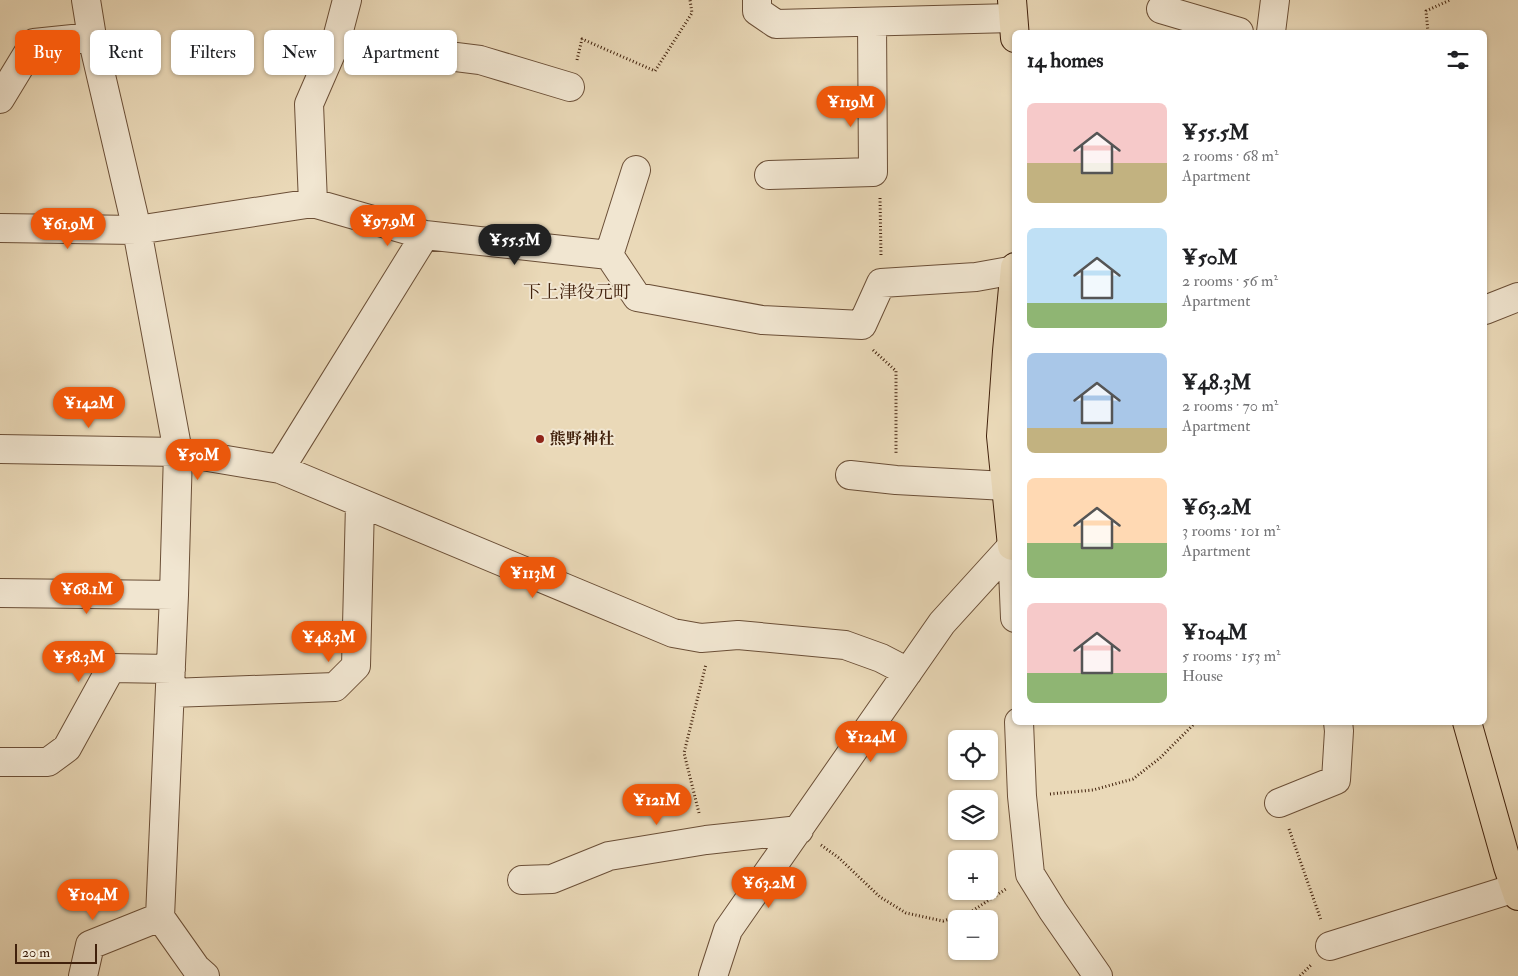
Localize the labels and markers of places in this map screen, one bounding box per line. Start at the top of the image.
pin: ¥119M [816,86,886,128]
pin: ¥97.9M [347,204,429,247]
pin: ¥61.9M [27,208,109,250]
pin: ¥55.5M [474,224,556,266]
pin: ¥142M [54,386,124,429]
place label: 熊野神社 [550,429,614,449]
marker: 熊野神社 [534,433,546,445]
pin: ¥50M [168,438,228,481]
pin: ¥113M [498,556,568,599]
pin: ¥68.1M [46,572,128,615]
pin: ¥48.3M [288,620,370,663]
pin: ¥58.3M [38,640,120,683]
pin: ¥124M [836,720,906,763]
pin: ¥121M [622,784,692,826]
pin: ¥63.2M [728,866,810,909]
pin: ¥104M [58,878,128,921]

